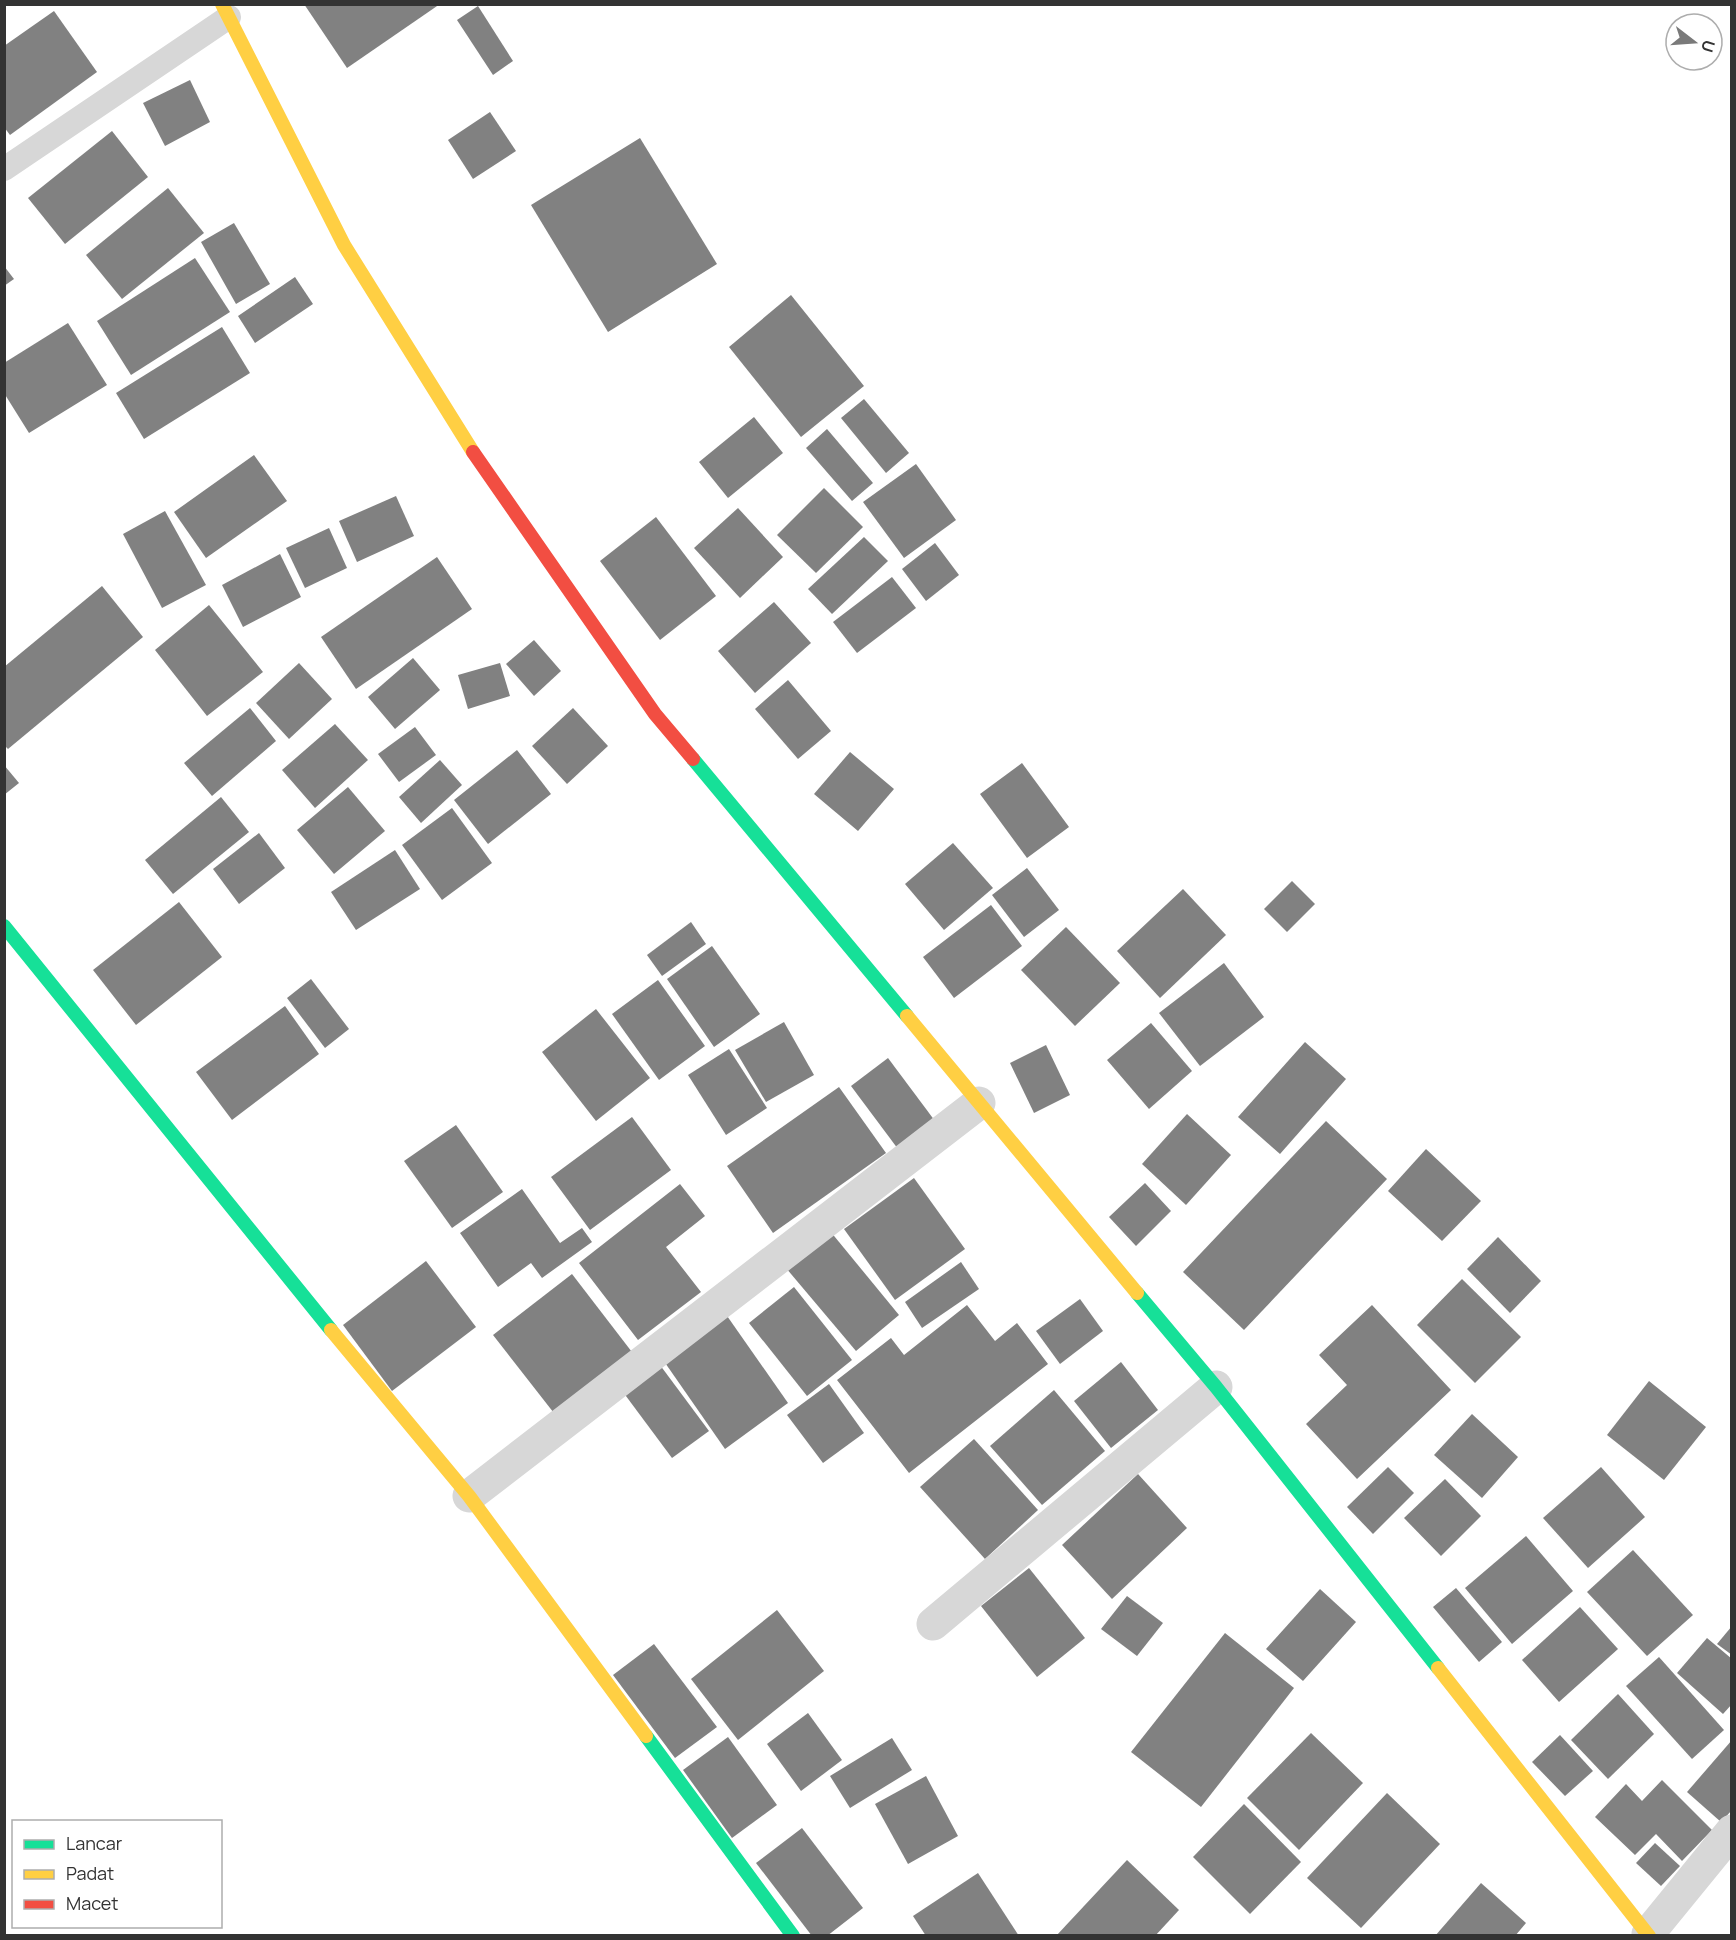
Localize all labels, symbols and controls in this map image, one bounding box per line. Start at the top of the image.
north arrow [1664,12,1724,72]
text: U [1696,38,1721,55]
legend [12,1820,222,1928]
text: Lancar [66,1831,123,1855]
text: Padat [66,1861,114,1885]
text: Macet [66,1891,119,1915]

